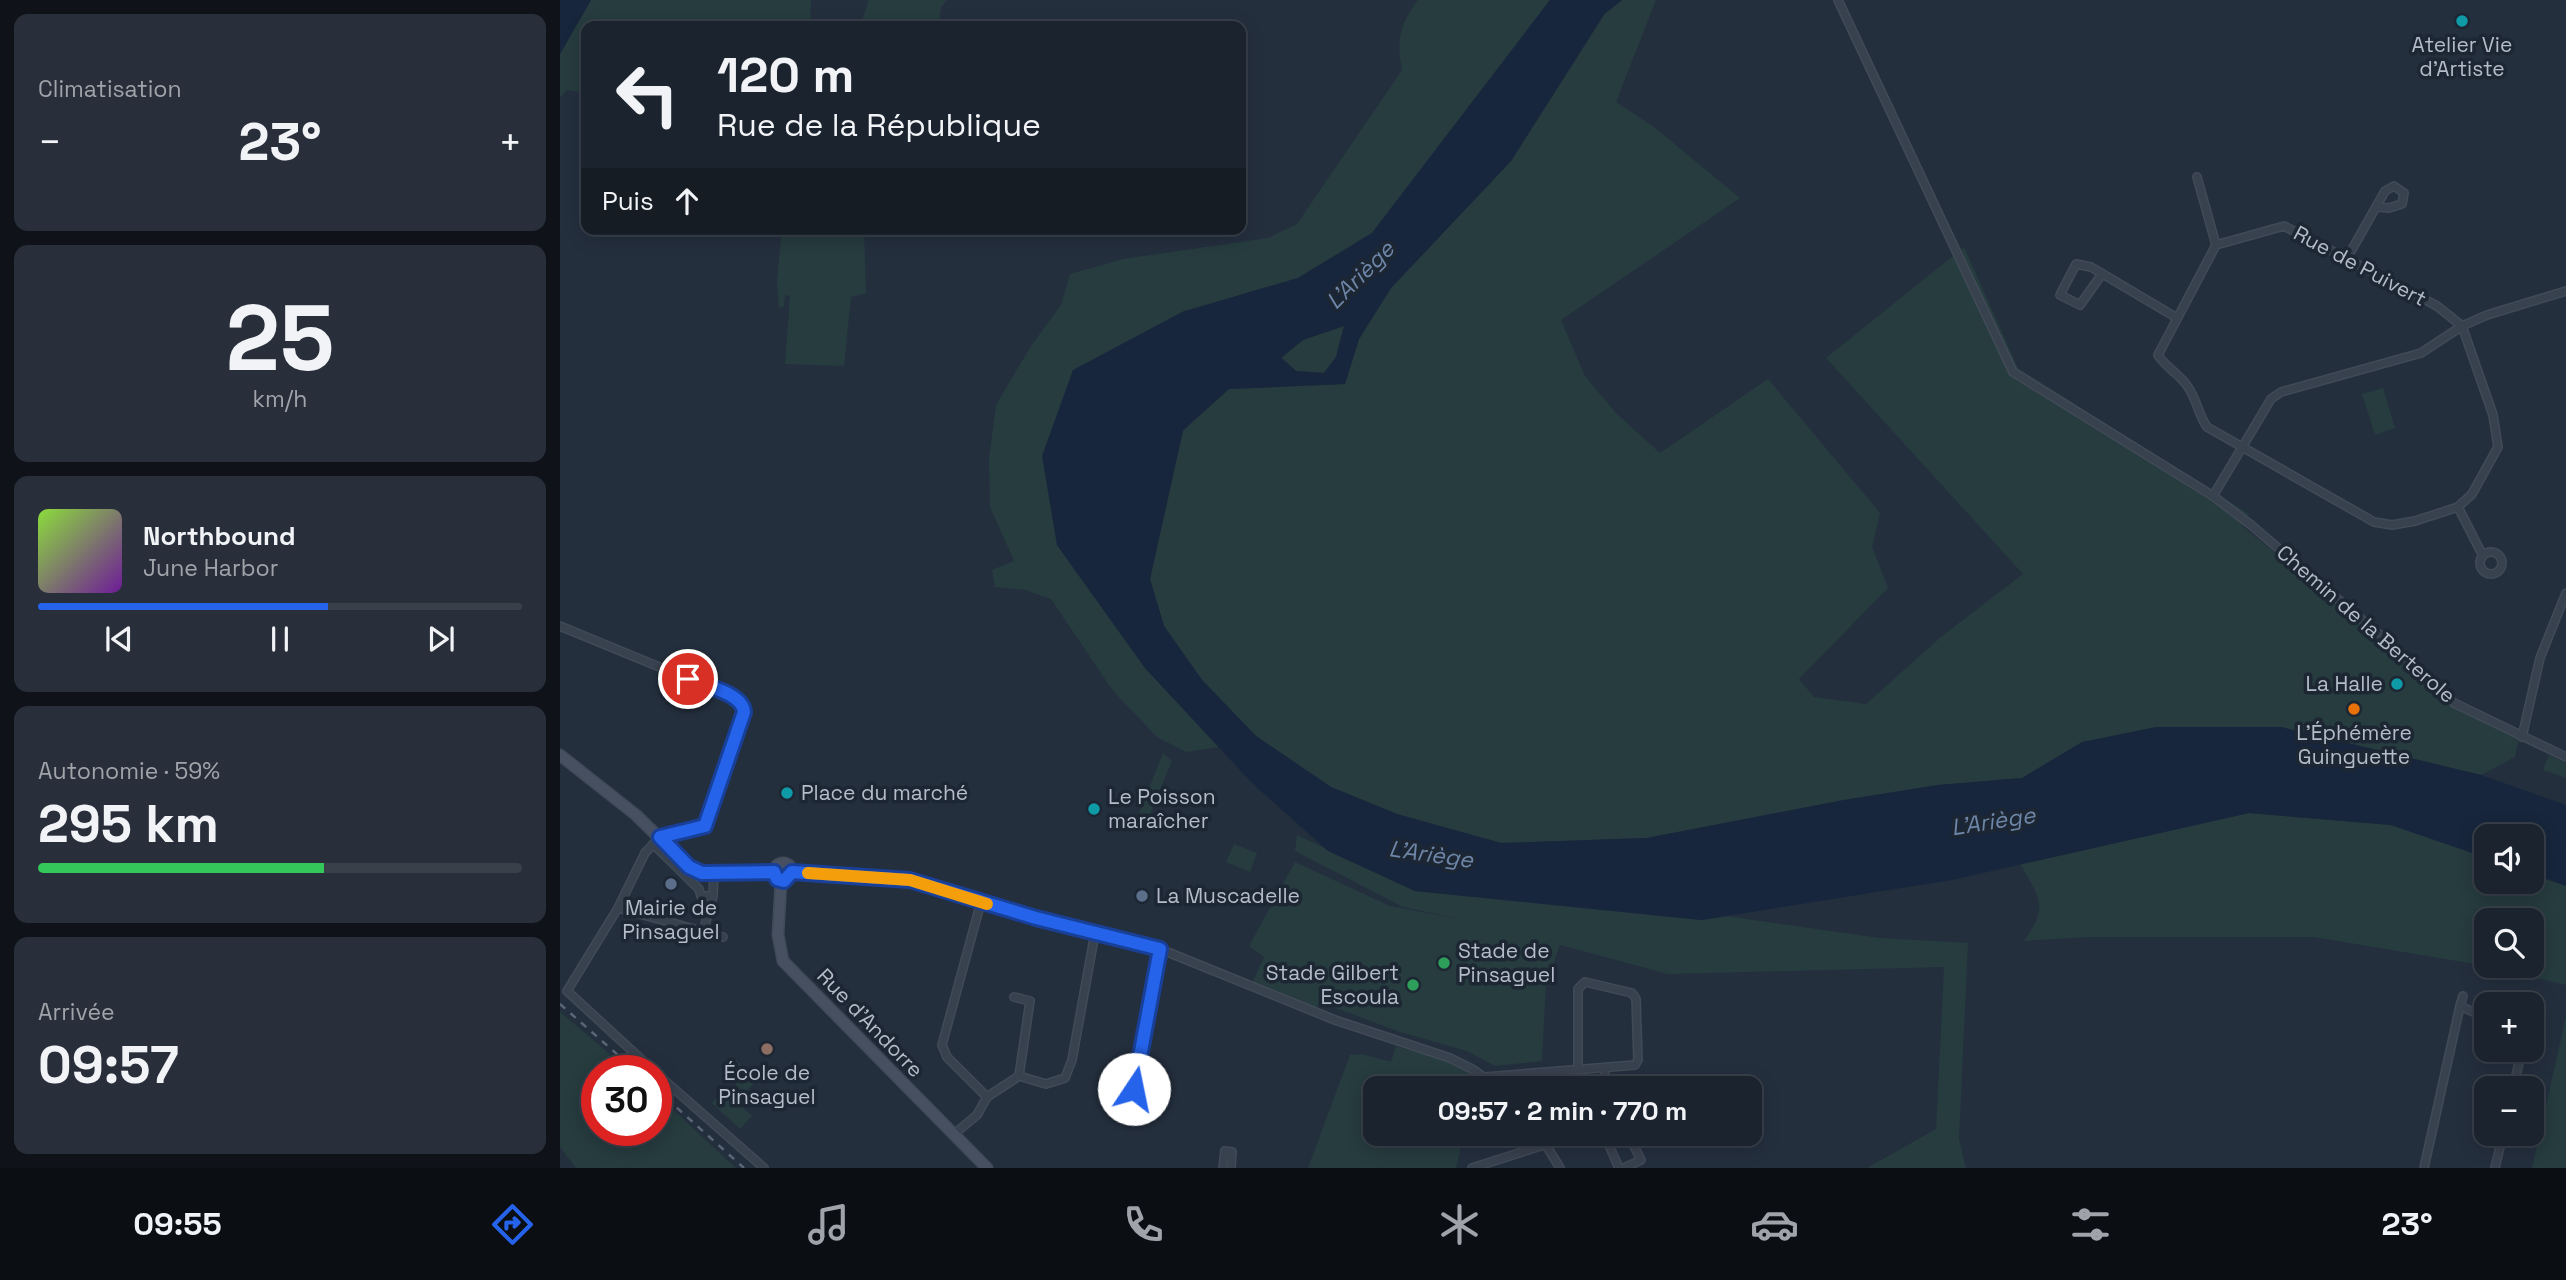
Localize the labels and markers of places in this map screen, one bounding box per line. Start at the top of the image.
marker: Atelier Vie d'Artiste [2454,13,2470,29]
place label: Atelier Vie d'Artiste [2412,31,2512,82]
pin [658,649,718,709]
place label: La Halle [2305,670,2383,697]
marker: La Halle [2389,676,2405,692]
marker: L'Éphémère Guinguette [2346,701,2362,717]
place label: L'Éphémère Guinguette [2296,719,2412,770]
place label: Place du marché [801,779,968,806]
place label: Le Poisson maraîcher [1108,783,1216,834]
marker: Place du marché [779,785,795,801]
marker: Le Poisson maraîcher [1086,801,1102,817]
marker: Mairie de Pinsaguel [663,876,679,892]
place label: La Muscadelle [1156,882,1300,909]
marker: La Muscadelle [1134,888,1150,904]
place label: Mairie de Pinsaguel [622,894,720,945]
place label: Stade de Pinsaguel [1458,937,1555,988]
marker: Stade de Pinsaguel [1436,955,1452,971]
place label: Stade Gilbert Escoula [1266,959,1399,1010]
marker: Stade Gilbert Escoula [1405,977,1421,993]
marker: École de Pinsaguel [759,1041,775,1057]
place label: École de Pinsaguel [718,1059,816,1110]

